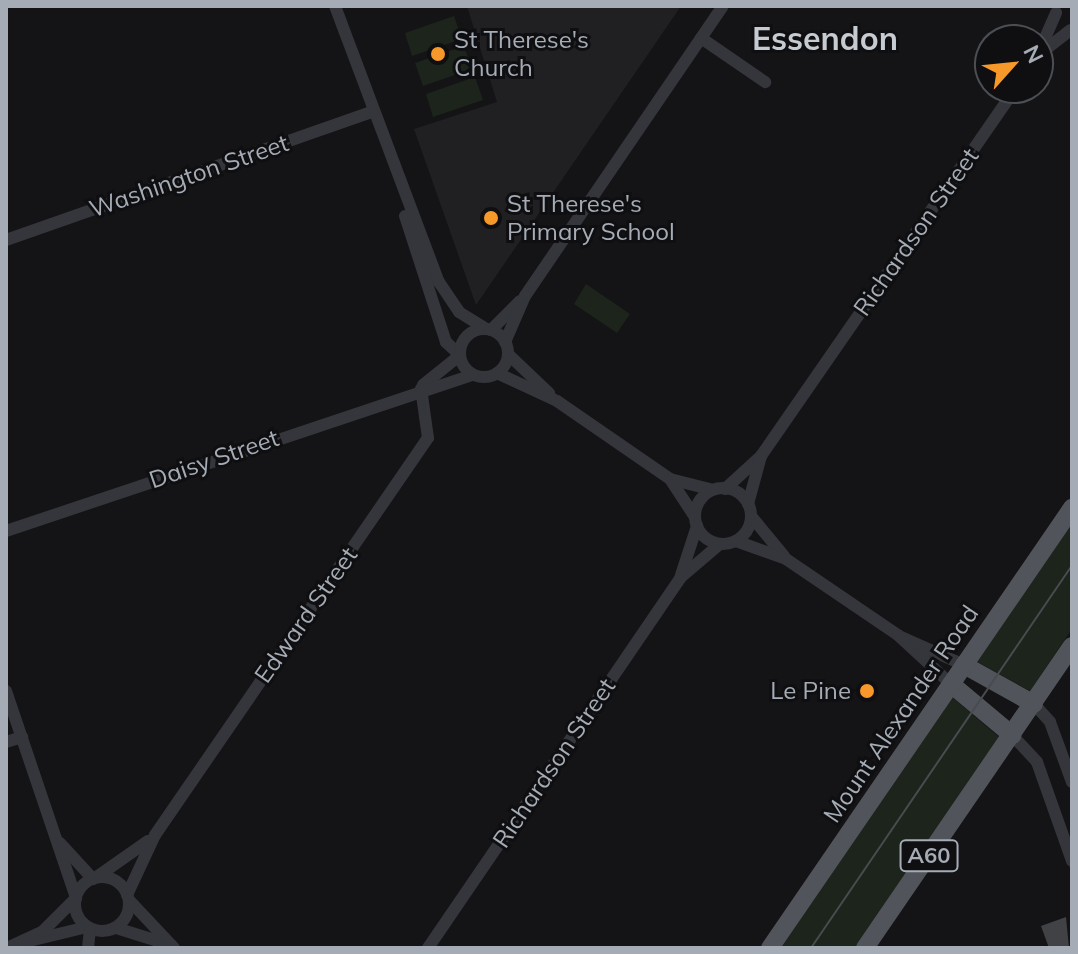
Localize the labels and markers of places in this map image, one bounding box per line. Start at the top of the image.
place label: St Therese's Church [454,26,589,82]
marker: St Therese's Church [429,45,447,63]
place label: St Therese's Primary School [507,190,675,246]
marker: St Therese's Primary School [482,209,500,227]
place label: Le Pine [770,677,851,705]
marker: Le Pine [858,682,876,700]

